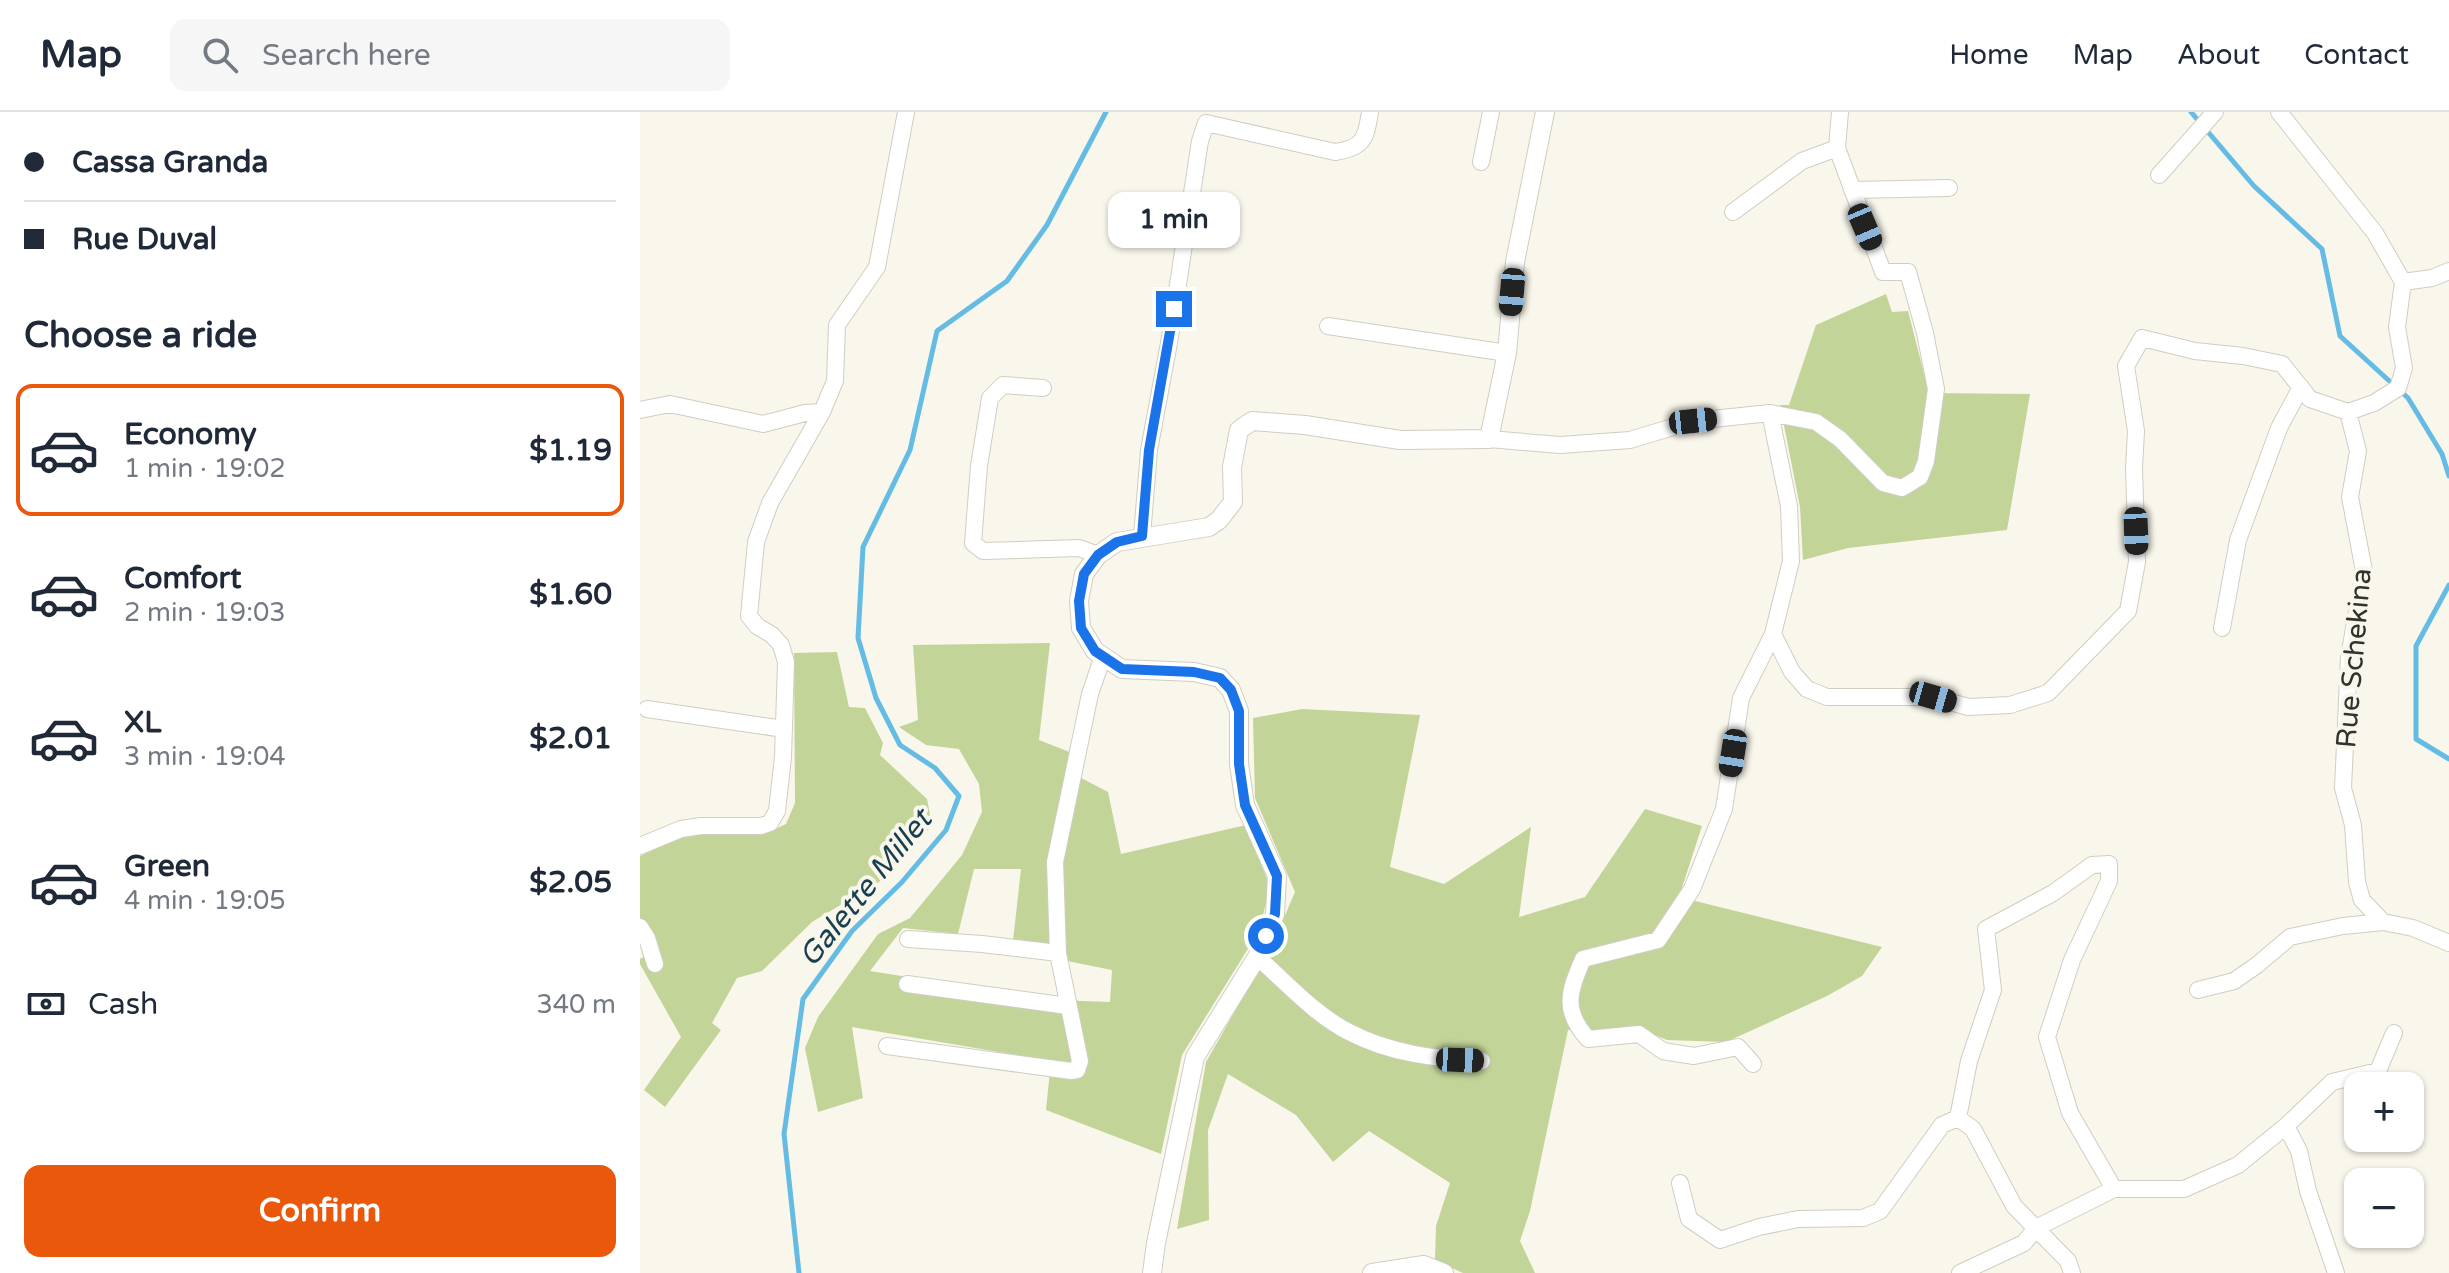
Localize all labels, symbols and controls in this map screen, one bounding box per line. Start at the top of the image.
search box [170,19,730,91]
text: Map [40,32,122,78]
icon: search [198,33,242,77]
text: Search here [262,37,431,74]
text: Home [1949,38,2029,72]
text: Map [2073,38,2133,72]
text: About [2177,38,2260,72]
text: Contact [2304,38,2409,72]
text: Cassa Granda [72,144,268,181]
callout: 1 min [1108,193,1240,249]
car [1845,200,1885,254]
text: 1 min [1139,204,1209,235]
text: Rue Duval [72,221,217,258]
car [1498,267,1526,317]
route end [1156,291,1192,327]
text: Choose a ride [24,314,257,357]
car [1668,407,1718,435]
icon: car [28,414,100,486]
text: Economy [124,416,257,453]
text: $1.19 [529,432,612,469]
text: 1 min · 19:02 [124,453,286,484]
car [2123,507,2149,555]
icon: car [28,558,100,630]
text: Comfort [124,560,242,597]
street label: Rue Schekina [2329,567,2379,749]
text: $1.60 [529,576,612,613]
text: 2 min · 19:03 [124,597,286,628]
car [1907,679,1959,715]
icon: car [28,702,100,774]
text: XL [124,704,161,741]
text: $2.01 [529,720,612,757]
car [1717,727,1749,779]
text: 3 min · 19:04 [124,741,286,772]
water label: Galette Millet [791,800,942,974]
icon: car [28,846,100,918]
text: Green [124,848,210,885]
text: $2.05 [529,864,612,901]
text: 4 min · 19:05 [124,885,286,916]
route start [1248,918,1284,954]
icon: cash [24,982,68,1026]
text: Cash [88,986,158,1023]
text: 340 m [536,989,616,1020]
car [1436,1047,1484,1073]
map controls [2344,1072,2424,1248]
button: + [2344,1072,2424,1152]
button: Confirm [24,1165,616,1257]
button: − [2344,1168,2424,1248]

